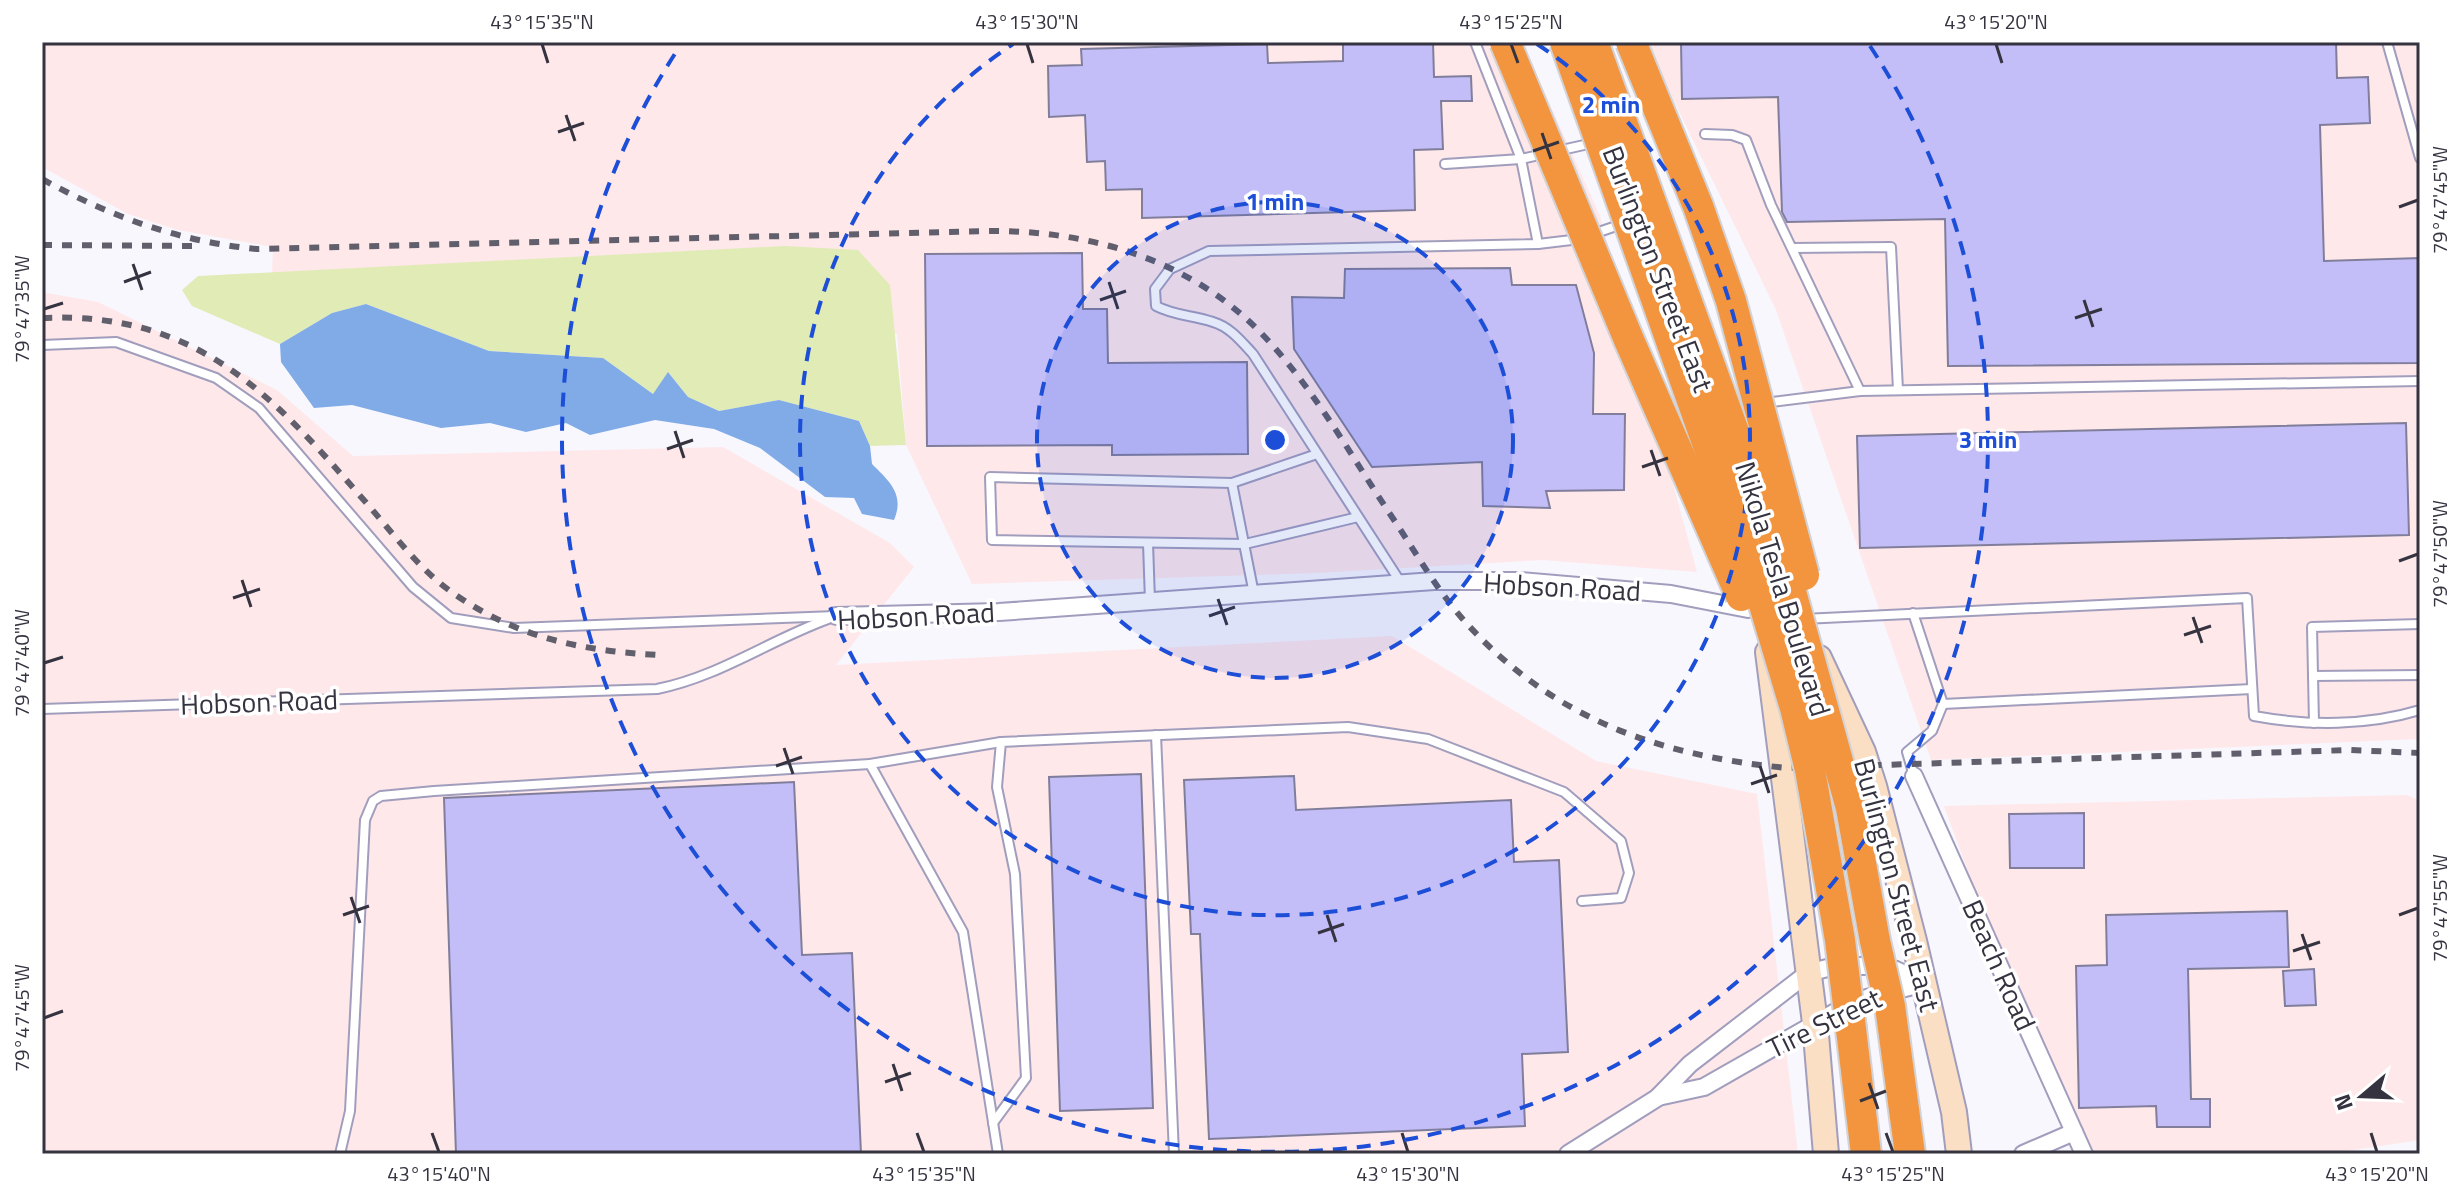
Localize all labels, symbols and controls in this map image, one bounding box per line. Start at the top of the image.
text: 43°15'35"N [490,6,594,37]
text: 43°15'30"N [975,6,1079,37]
text: 43°15'25"N [1459,6,1563,37]
text: 43°15'20"N [1944,6,2048,37]
text: 2 min [1582,86,1640,122]
street label: Burlington Street East [1592,140,1725,398]
text: 79°47'45"W [2424,146,2455,254]
text: 1 min [1246,183,1304,219]
text: 79°47'35"W [6,255,37,363]
text: 3 min [1959,421,2017,457]
centre of rings [1261,426,1289,454]
street label: Nikola Tesla Boulevard [1724,456,1843,721]
text: 79°47'50"W [2424,500,2455,608]
street label: Hobson Road [1482,561,1642,612]
street label: Hobson Road [836,590,996,641]
text: 79°47'40"W [6,609,37,717]
street label: Hobson Road [179,677,339,726]
street label: Burlington Street East [1843,754,1952,1016]
text: 79°47'55"W [2424,854,2455,962]
street label: Beach Road [1951,892,2047,1037]
text: 79°47'45"W [6,964,37,1072]
street label: Tire Street [1759,976,1889,1069]
north arrow [2322,1056,2402,1136]
text: N [2325,1090,2362,1115]
text: 43°15'40"N [387,1158,491,1189]
text: 43°15'35"N [872,1158,976,1189]
text: 43°15'30"N [1356,1158,1460,1189]
text: 43°15'25"N [1841,1158,1945,1189]
text: 43°15'20"N [2325,1158,2429,1189]

